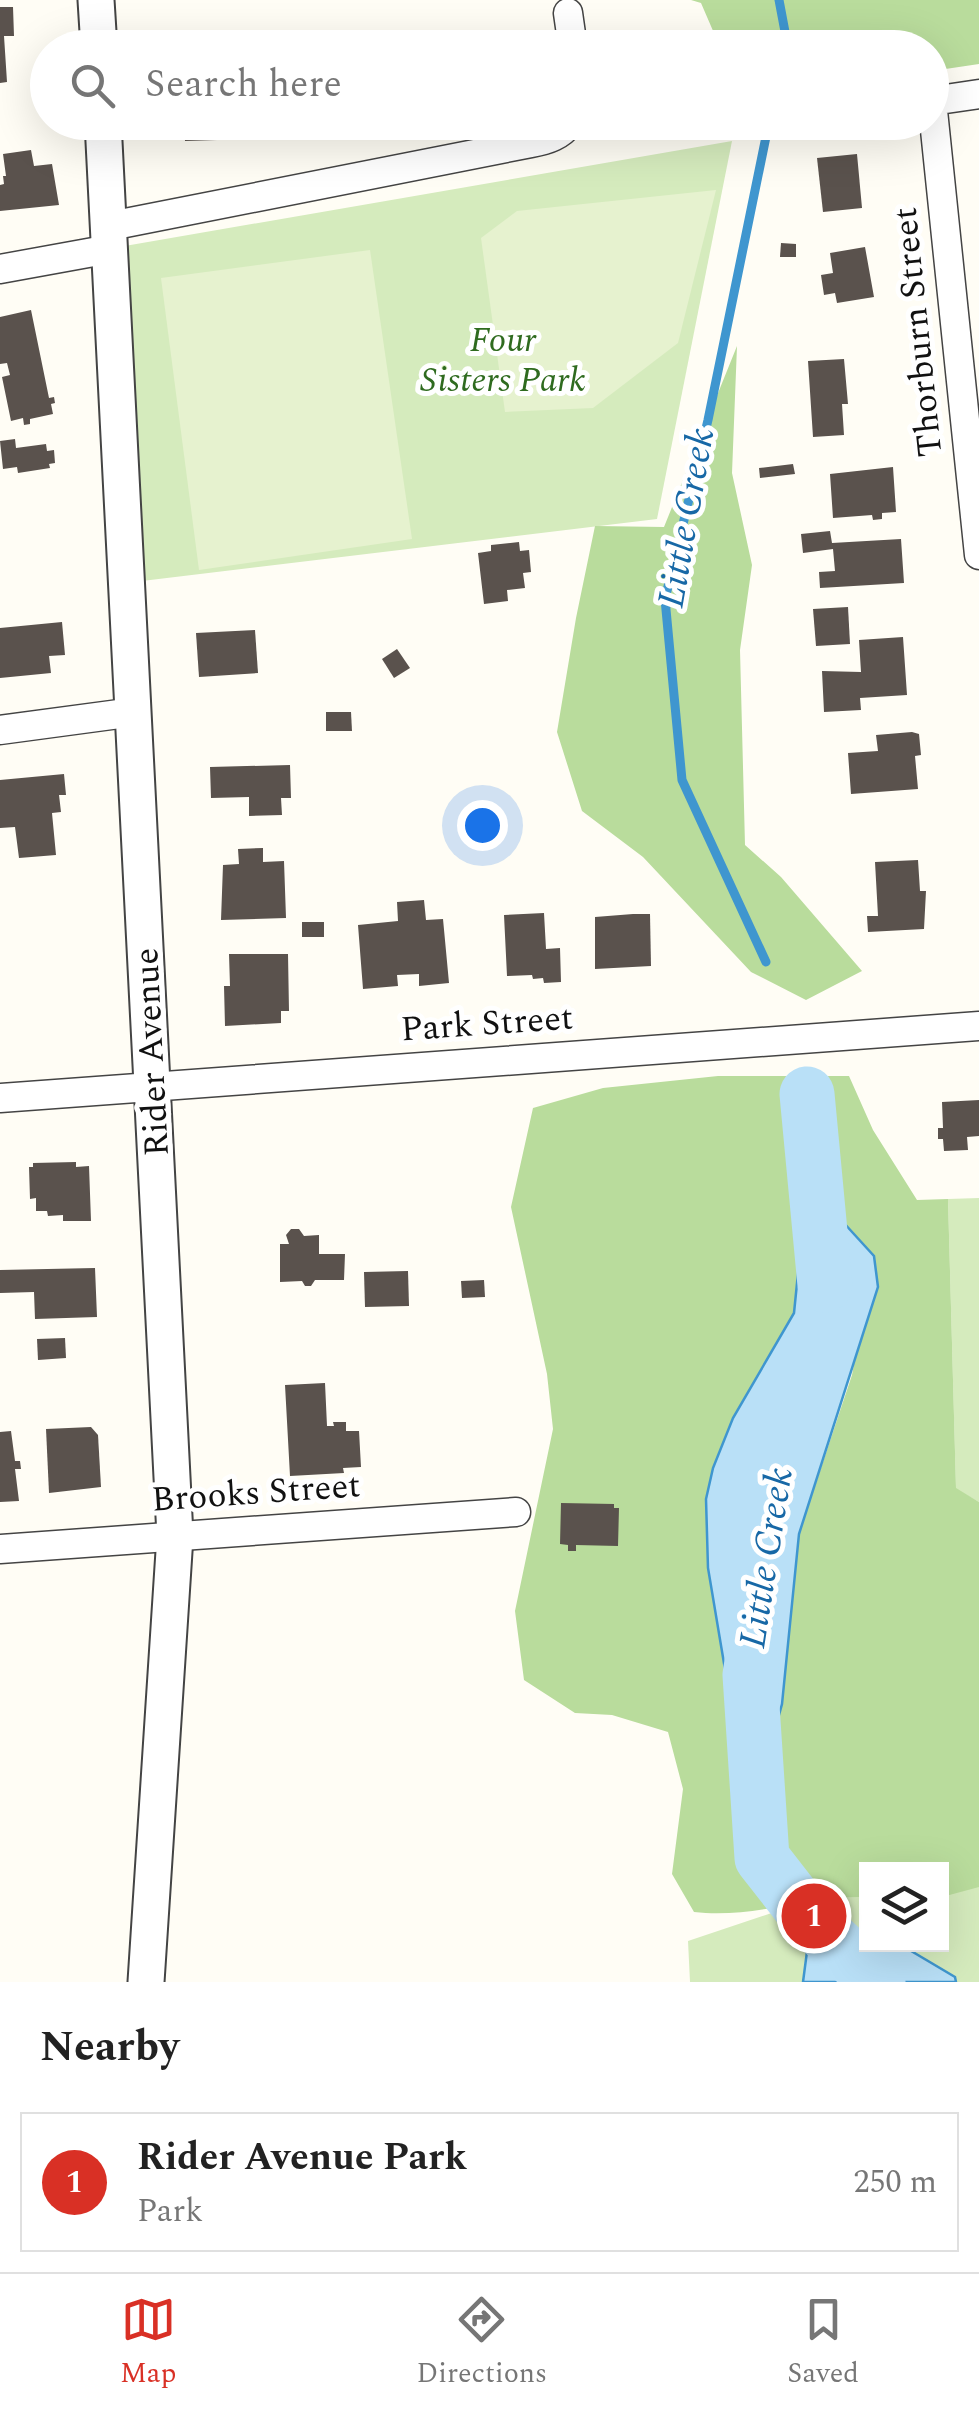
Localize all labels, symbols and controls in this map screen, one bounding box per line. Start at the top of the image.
search box [30,30,949,140]
text: Search here [145,56,342,114]
icon: search [65,58,120,113]
street label: Thorburn Street [879,204,957,460]
park label: Four Sisters Park [420,314,586,407]
water label: Little Creek [643,423,731,612]
your location [457,800,508,851]
street label: Rider Avenue [120,946,184,1158]
street label: Park Street [399,992,575,1056]
street label: Brooks Street [150,1459,362,1527]
water label: Little Creek [724,1464,810,1652]
map controls [859,1862,949,1952]
button: layers [859,1862,949,1952]
pin: 1 [782,1878,846,1954]
text: Nearby [40,2016,179,2079]
text: Rider Avenue Park [137,2129,467,2187]
text: 1 [66,2158,83,2207]
text: 250 m [853,2158,937,2207]
text: Park [137,2187,203,2236]
tab: Map [120,2292,176,2395]
tab: Directions [416,2292,547,2395]
tab: Saved [787,2292,859,2395]

